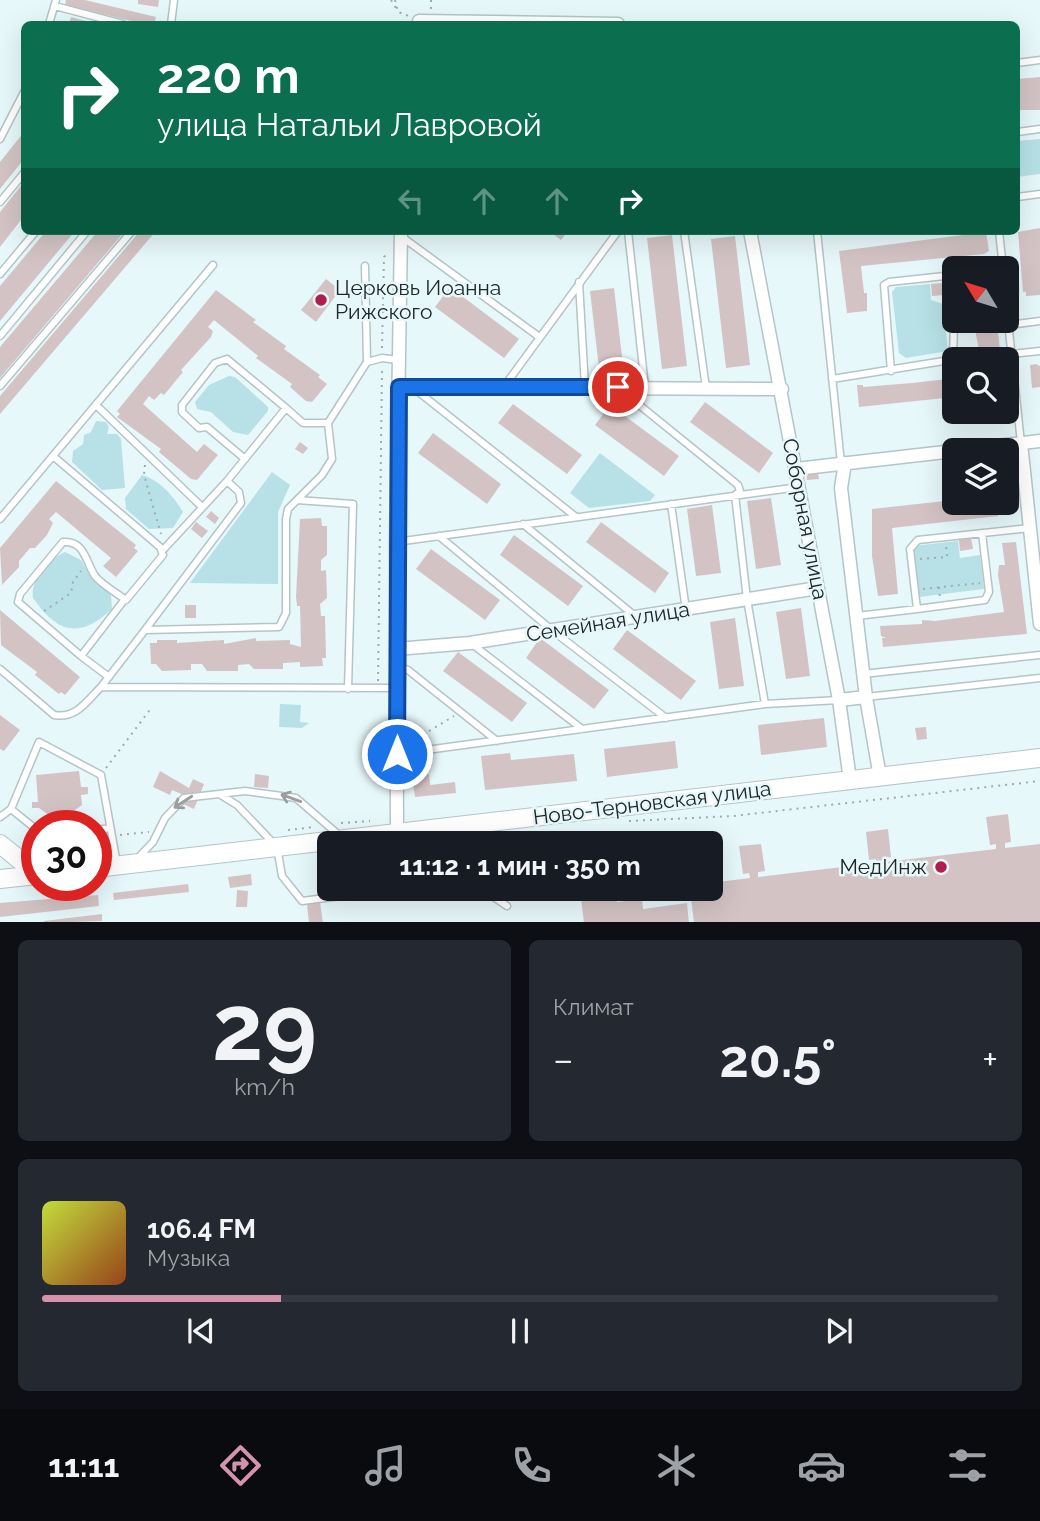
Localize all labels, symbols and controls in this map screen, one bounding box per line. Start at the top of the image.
text: 220 m [157,47,300,104]
icon: right [42,49,133,140]
text: улица Натальи Лавровой [157,106,542,143]
icon: left [392,182,430,220]
icon: ahead [465,182,503,220]
icon: ahead [538,182,576,220]
icon: right [611,182,649,220]
north arrow [942,256,1018,332]
map controls [942,256,1019,515]
place label: Церковь Иоанна Рижского [335,275,501,324]
marker: Церковь Иоанна Рижского [313,292,329,308]
button: search [942,347,1019,424]
pin [588,357,648,417]
icon: arrive [599,368,637,406]
street label: Соборная улица [778,436,833,602]
button: layers [942,438,1019,515]
street label: Семейная улица [524,596,691,647]
position arrow [360,717,434,791]
street label: Ново-Терновская улица [531,775,772,830]
one-way arrow [281,791,303,804]
one-way arrow [174,795,193,810]
speed limit sign: 30 [21,810,112,901]
text: 11:12 · 1 мин · 350 m [399,851,641,881]
place label: МедИнж [839,854,927,879]
marker: МедИнж [933,859,949,875]
text: 29 [212,974,317,1081]
text: Климат [553,993,634,1020]
text: 20.5° [720,1028,836,1089]
text: − [553,1037,573,1082]
text: + [982,1037,998,1082]
text: km/h [234,1073,295,1100]
text: 106.4 FM [147,1214,256,1244]
text: Музыка [147,1244,230,1271]
icon: previous [182,1312,220,1350]
icon: pause [501,1312,539,1350]
icon: next [820,1312,858,1350]
icon: directions [216,1441,265,1490]
icon: music [361,1441,410,1490]
icon: phone [507,1441,556,1490]
icon: climate [652,1441,701,1490]
icon: car [797,1441,846,1490]
icon: filters [943,1441,992,1490]
text: 11:11 [48,1447,119,1484]

